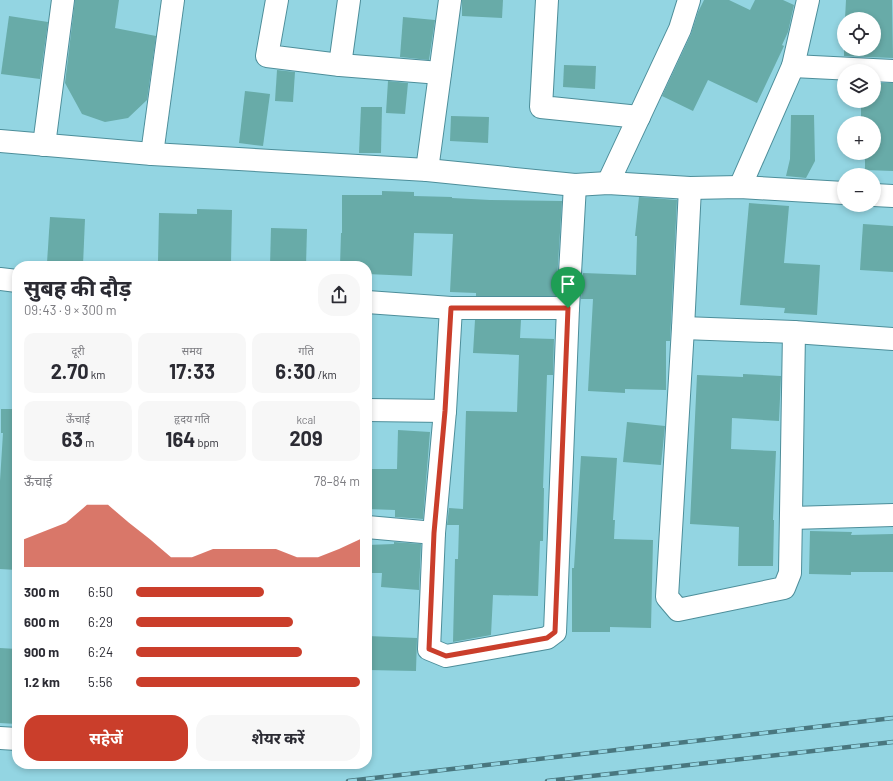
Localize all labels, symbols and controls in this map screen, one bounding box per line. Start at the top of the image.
map controls [837,12,881,212]
button: locate [837,12,881,56]
button: layers [837,64,881,108]
button: + [837,116,881,160]
button: − [837,168,881,212]
pin [551,267,585,308]
icon: arrive [557,273,579,295]
text: सुबह की दौड़ [24,274,131,300]
button: share [318,274,360,316]
text: 09:43 · 9 × 300 m [24,302,117,318]
text: दूरी [71,344,85,357]
text: समय [182,344,202,357]
text: गति [298,344,314,357]
text: 2.70 [51,359,89,383]
text: 17:33 [169,359,215,383]
text: 6:30 [275,359,316,383]
text: km [89,368,105,381]
text: /km [316,368,337,381]
text: ऊँचाई [66,412,90,425]
text: हृदय गति [174,412,210,425]
text: kcal [296,413,316,426]
text: 209 [289,426,323,450]
text: 63 [62,427,83,451]
text: 164 [165,427,195,451]
text: m [83,436,94,449]
text: bpm [195,436,219,449]
text: ऊँचाई [24,473,52,489]
text: 78–84 m [314,473,360,489]
text: 300 m [24,584,59,600]
text: 6:50 [88,584,113,600]
text: 600 m [24,614,59,630]
text: 6:29 [88,614,113,630]
text: 900 m [24,644,59,660]
text: 6:24 [88,644,113,660]
text: 1.2 km [24,674,60,690]
text: 5:56 [88,674,112,690]
button: सहेजें [24,715,188,761]
button: शेयर करें [196,715,360,761]

